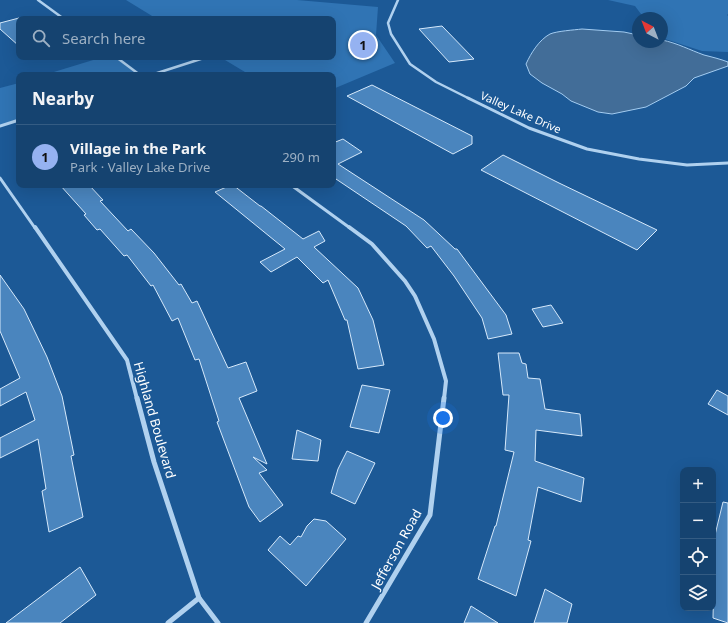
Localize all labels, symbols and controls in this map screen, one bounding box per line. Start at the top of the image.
north arrow [632,12,668,48]
search box [16,16,336,60]
icon: search [30,27,52,49]
text: Search here [62,28,145,48]
pin: 1 [350,30,376,60]
text: Nearby [32,87,94,110]
street label: Valley Lake Drive [478,88,564,136]
text: Village in the Park [70,138,206,158]
text: 1 [41,148,49,166]
text: 290 m [282,148,320,166]
text: Park · Valley Lake Drive [70,158,210,176]
street label: Highland Boulevard [130,359,180,481]
your location [433,408,453,428]
map controls [680,467,716,611]
button: + [680,467,716,503]
button: − [680,503,716,539]
street label: Jefferson Road [366,506,426,594]
button: locate [680,539,716,575]
button: layers [680,575,716,611]

